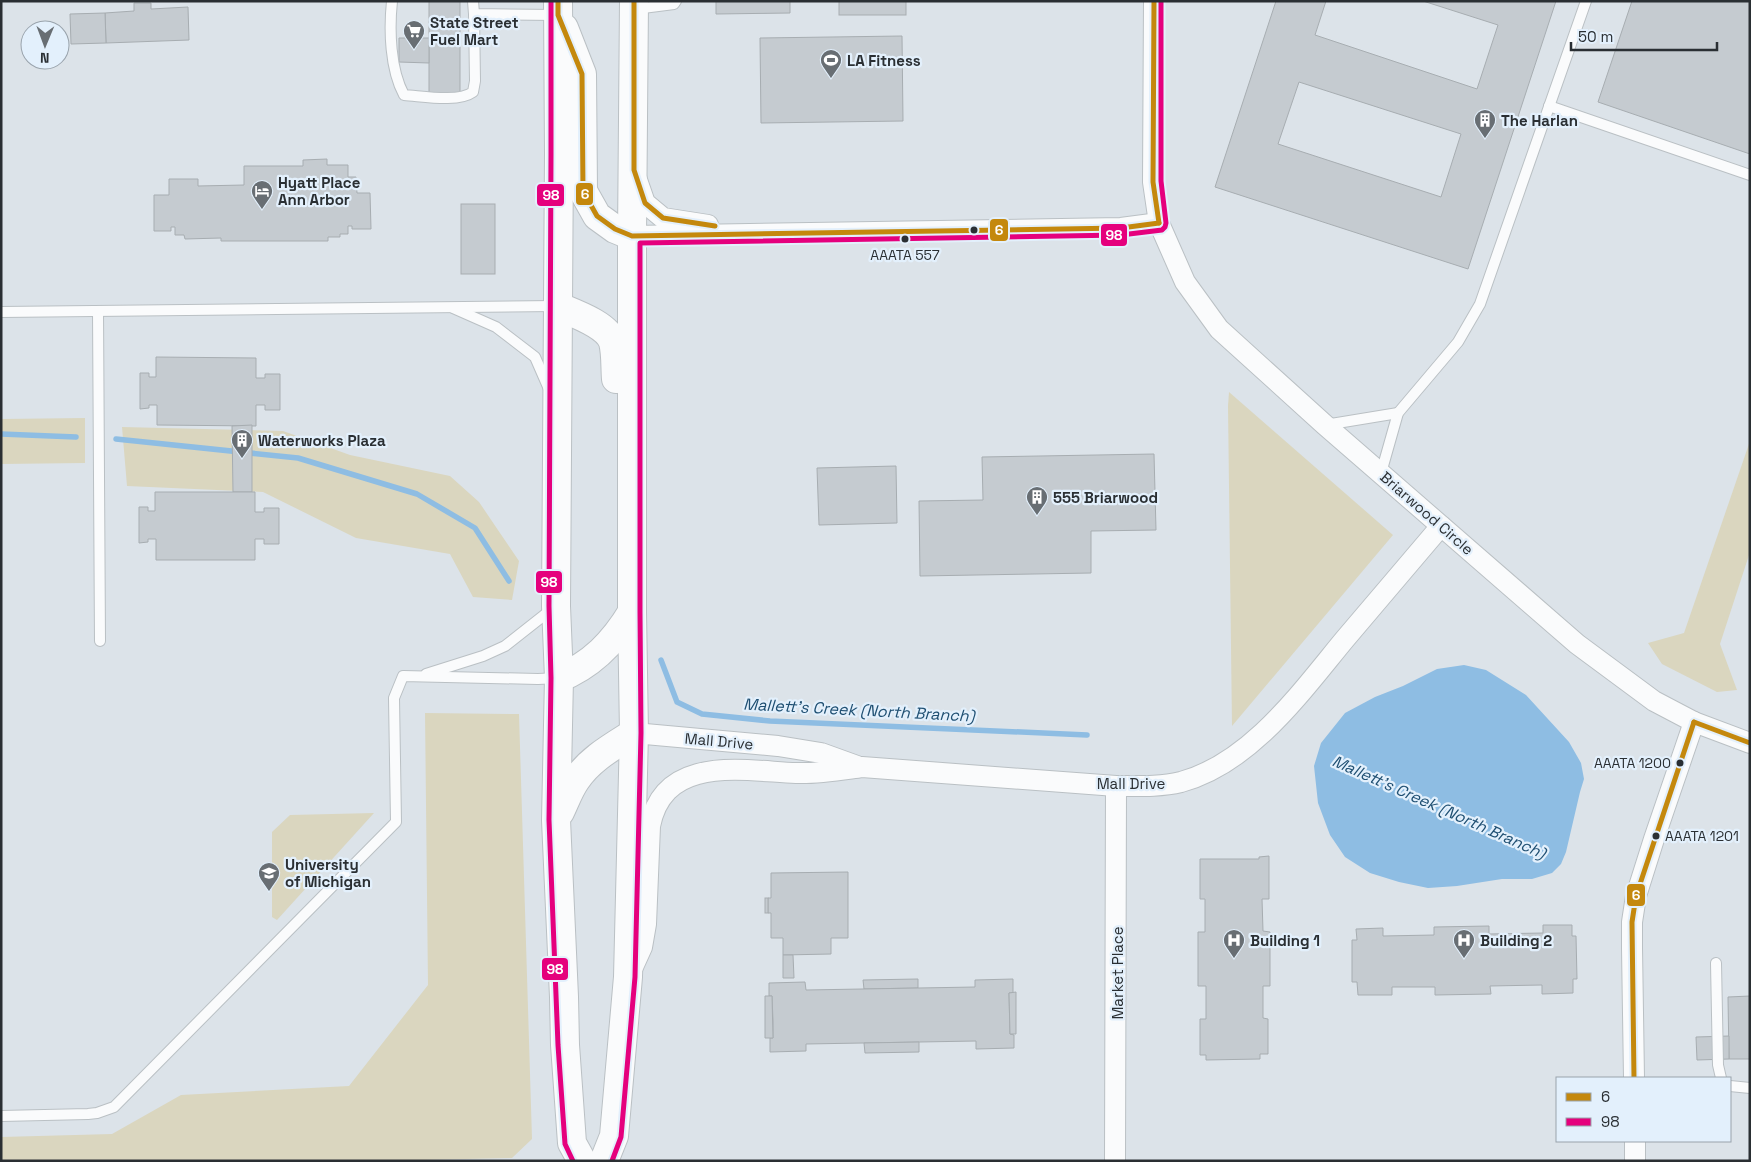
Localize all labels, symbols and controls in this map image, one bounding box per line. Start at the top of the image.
place label: State Street Fuel Mart [430,13,519,49]
supermarket icon: State Street Fuel Mart [402,19,426,50]
north arrow [20,20,70,70]
scale bar [1571,20,1717,52]
text: 50 m [1578,27,1613,46]
sports icon: LA Fitness [819,48,843,79]
text: N [40,49,50,67]
place label: LA Fitness [847,51,921,70]
building icon: The Harlan [1473,108,1497,139]
place label: The Harlan [1501,111,1578,130]
place label: Hyatt Place Ann Arbor [278,173,361,209]
hotel icon: Hyatt Place Ann Arbor [250,179,274,210]
line badge: 6 [575,182,594,206]
line badge: 98 [536,183,565,207]
text: 6 [581,185,590,203]
text: 98 [542,186,560,204]
line badge: 6 [989,218,1009,242]
text: 6 [995,221,1004,239]
line badge: 98 [1100,223,1128,247]
unlabelled marker [969,225,979,235]
text: 98 [1105,226,1123,244]
marker: AAATA 557 [900,234,910,244]
place label: AAATA 557 [870,246,940,264]
building icon: Waterworks Plaza [230,428,254,459]
place label: Waterworks Plaza [258,431,386,450]
street label: Briarwood Circle [1376,467,1478,559]
building icon: 555 Briarwood [1025,485,1049,516]
place label: 555 Briarwood [1053,488,1158,507]
line badge: 98 [535,570,563,594]
text: 98 [540,573,558,591]
water label: Mallett's Creek (North Branch) [743,693,977,727]
street label: Mall Drive [684,729,754,753]
water label: Mallett's Creek (North Branch) [1329,750,1551,864]
place label: AAATA 1200 [1594,754,1671,772]
marker: AAATA 1200 [1675,758,1685,768]
street label: Mall Drive [1097,774,1165,793]
place label: AAATA 1201 [1665,827,1739,845]
marker: AAATA 1201 [1651,831,1661,841]
place label: University of Michigan [285,855,371,891]
school or university icon: University of Michigan [257,861,281,892]
line badge: 6 [1626,883,1646,907]
text: 6 [1632,886,1641,904]
street label: Market Place [1108,926,1127,1020]
hospital icon: Building 1 [1222,928,1246,959]
hospital icon: Building 2 [1452,928,1476,959]
place label: Building 1 [1250,931,1320,950]
place label: Building 2 [1480,931,1552,950]
line badge: 98 [541,957,569,981]
text: 98 [546,960,564,978]
legend [1556,1077,1731,1142]
text: 6 [1601,1087,1610,1106]
text: 98 [1601,1112,1620,1131]

